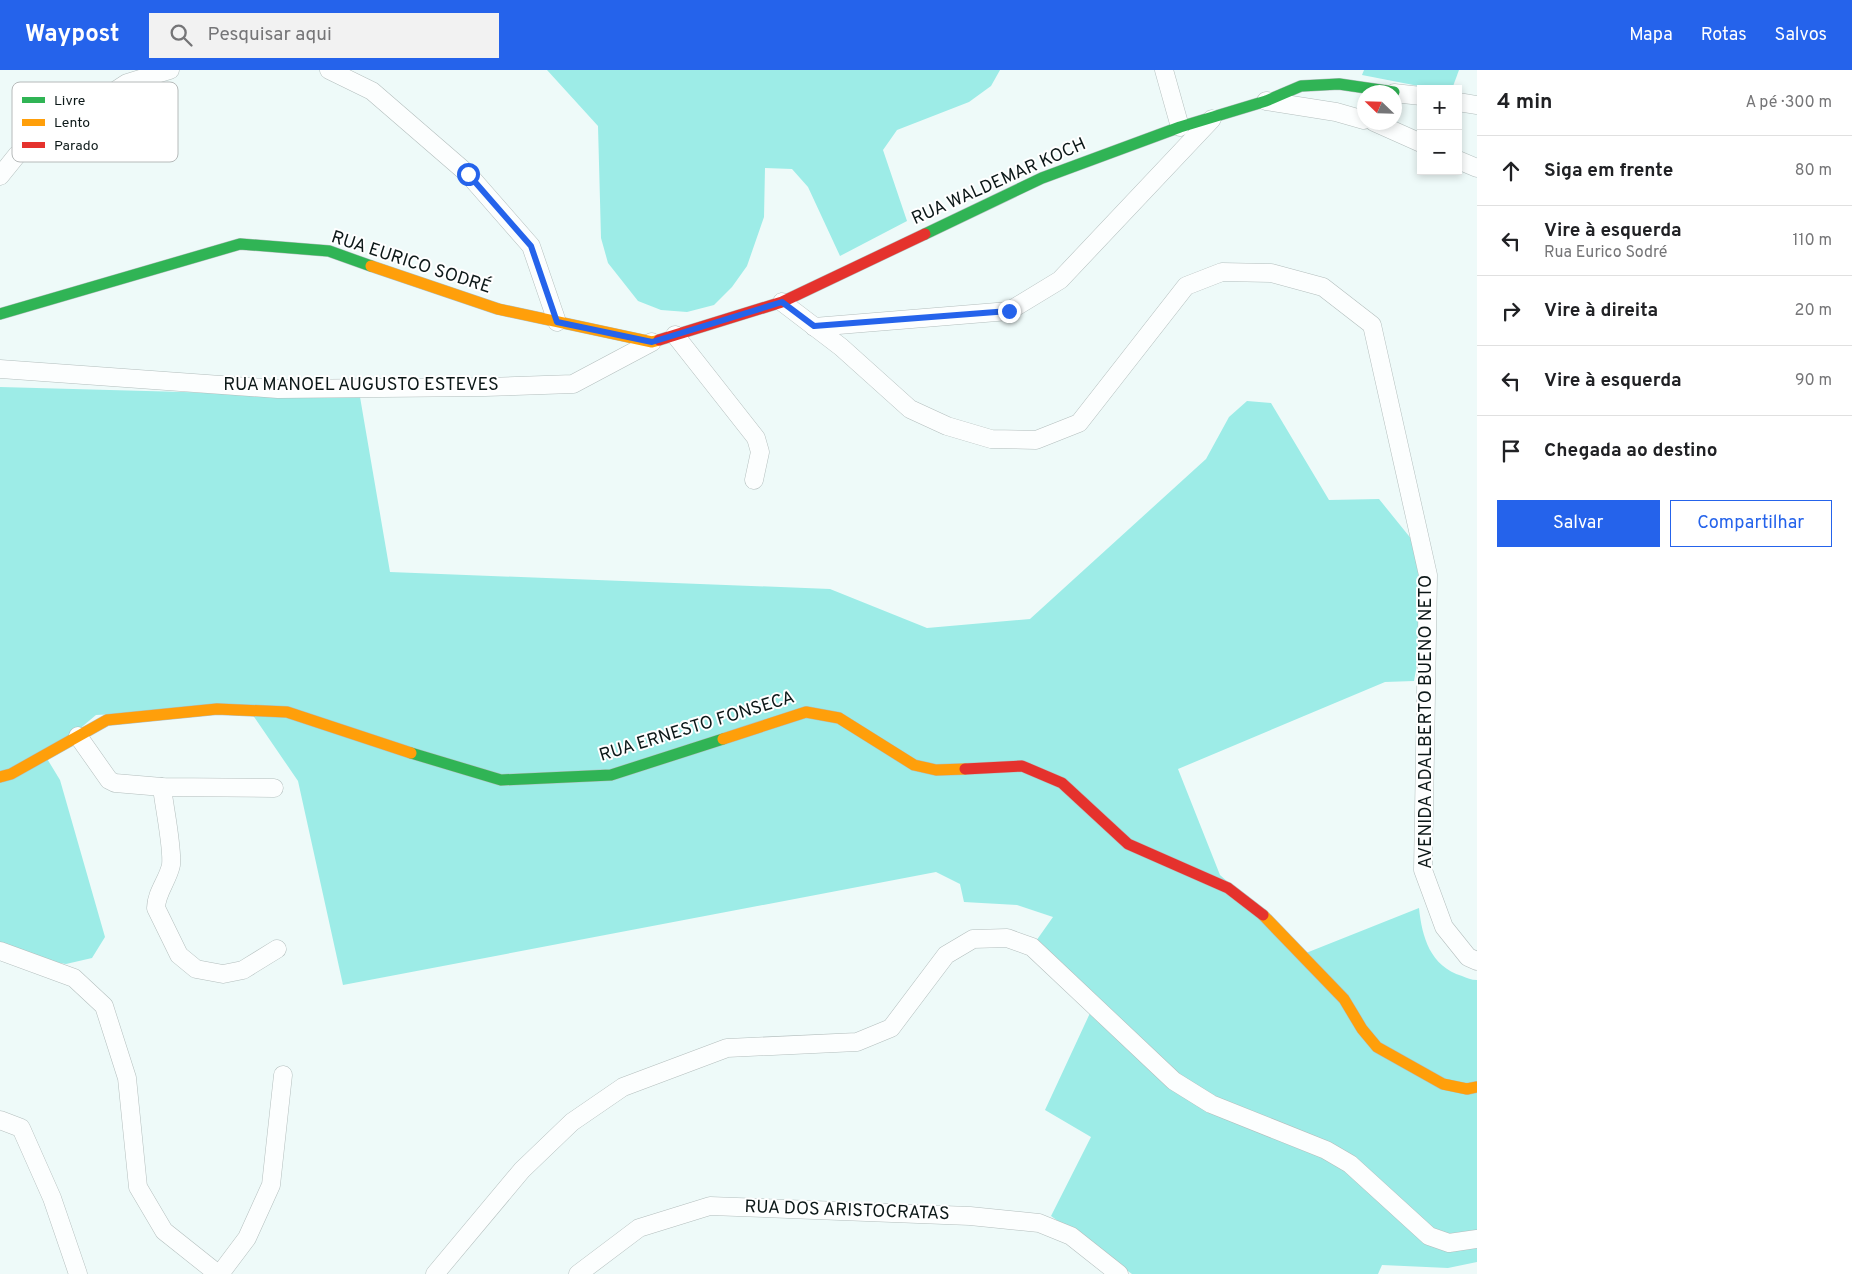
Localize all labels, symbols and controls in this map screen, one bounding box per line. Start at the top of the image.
search box [149,13,499,58]
text: Waypost [25,20,119,50]
icon: search [167,21,195,49]
text: Pesquisar aqui [207,23,332,47]
text: Mapa [1629,24,1673,47]
text: Rotas [1701,24,1747,47]
text: Salvos [1775,24,1827,47]
legend [12,82,178,162]
north arrow [1357,85,1402,130]
map controls [1417,85,1462,175]
button: + [1417,85,1462,130]
text: 4 min [1497,89,1553,116]
text: Livre [54,93,85,110]
text: A pé · 300 m [1745,93,1832,113]
text: Lento [54,115,90,132]
button: − [1417,130,1462,175]
street label: RUA WALDEMAR KOCH [908,133,1090,231]
text: Parado [54,138,99,155]
icon: ahead [1497,157,1525,185]
text: Siga em frente [1544,159,1673,183]
text: 80 m [1795,161,1832,181]
route start [457,163,480,186]
text: Vire à esquerda [1544,219,1682,243]
street label: RUA EURICO SODRÉ [328,224,495,300]
icon: left [1497,227,1525,255]
text: 110 m [1792,231,1832,251]
text: Rua Eurico Sodré [1544,243,1667,263]
icon: right [1497,297,1525,325]
text: Vire à direita [1544,299,1658,323]
route end [998,300,1021,323]
text: 20 m [1795,301,1832,321]
icon: left [1497,367,1525,395]
text: Vire à esquerda [1544,369,1682,393]
text: 90 m [1795,371,1832,391]
street label: RUA MANOEL AUGUSTO ESTEVES [223,374,499,397]
icon: arrive [1497,437,1525,465]
text: Chegada ao destino [1544,439,1718,463]
button: Salvar [1497,500,1660,547]
button: Compartilhar [1670,500,1832,547]
street label: AVENIDA ADALBERTO BUENO NETO [1415,575,1438,869]
street label: RUA ERNESTO FONSECA [597,686,797,768]
street label: RUA DOS ARISTOCRATAS [744,1196,950,1226]

